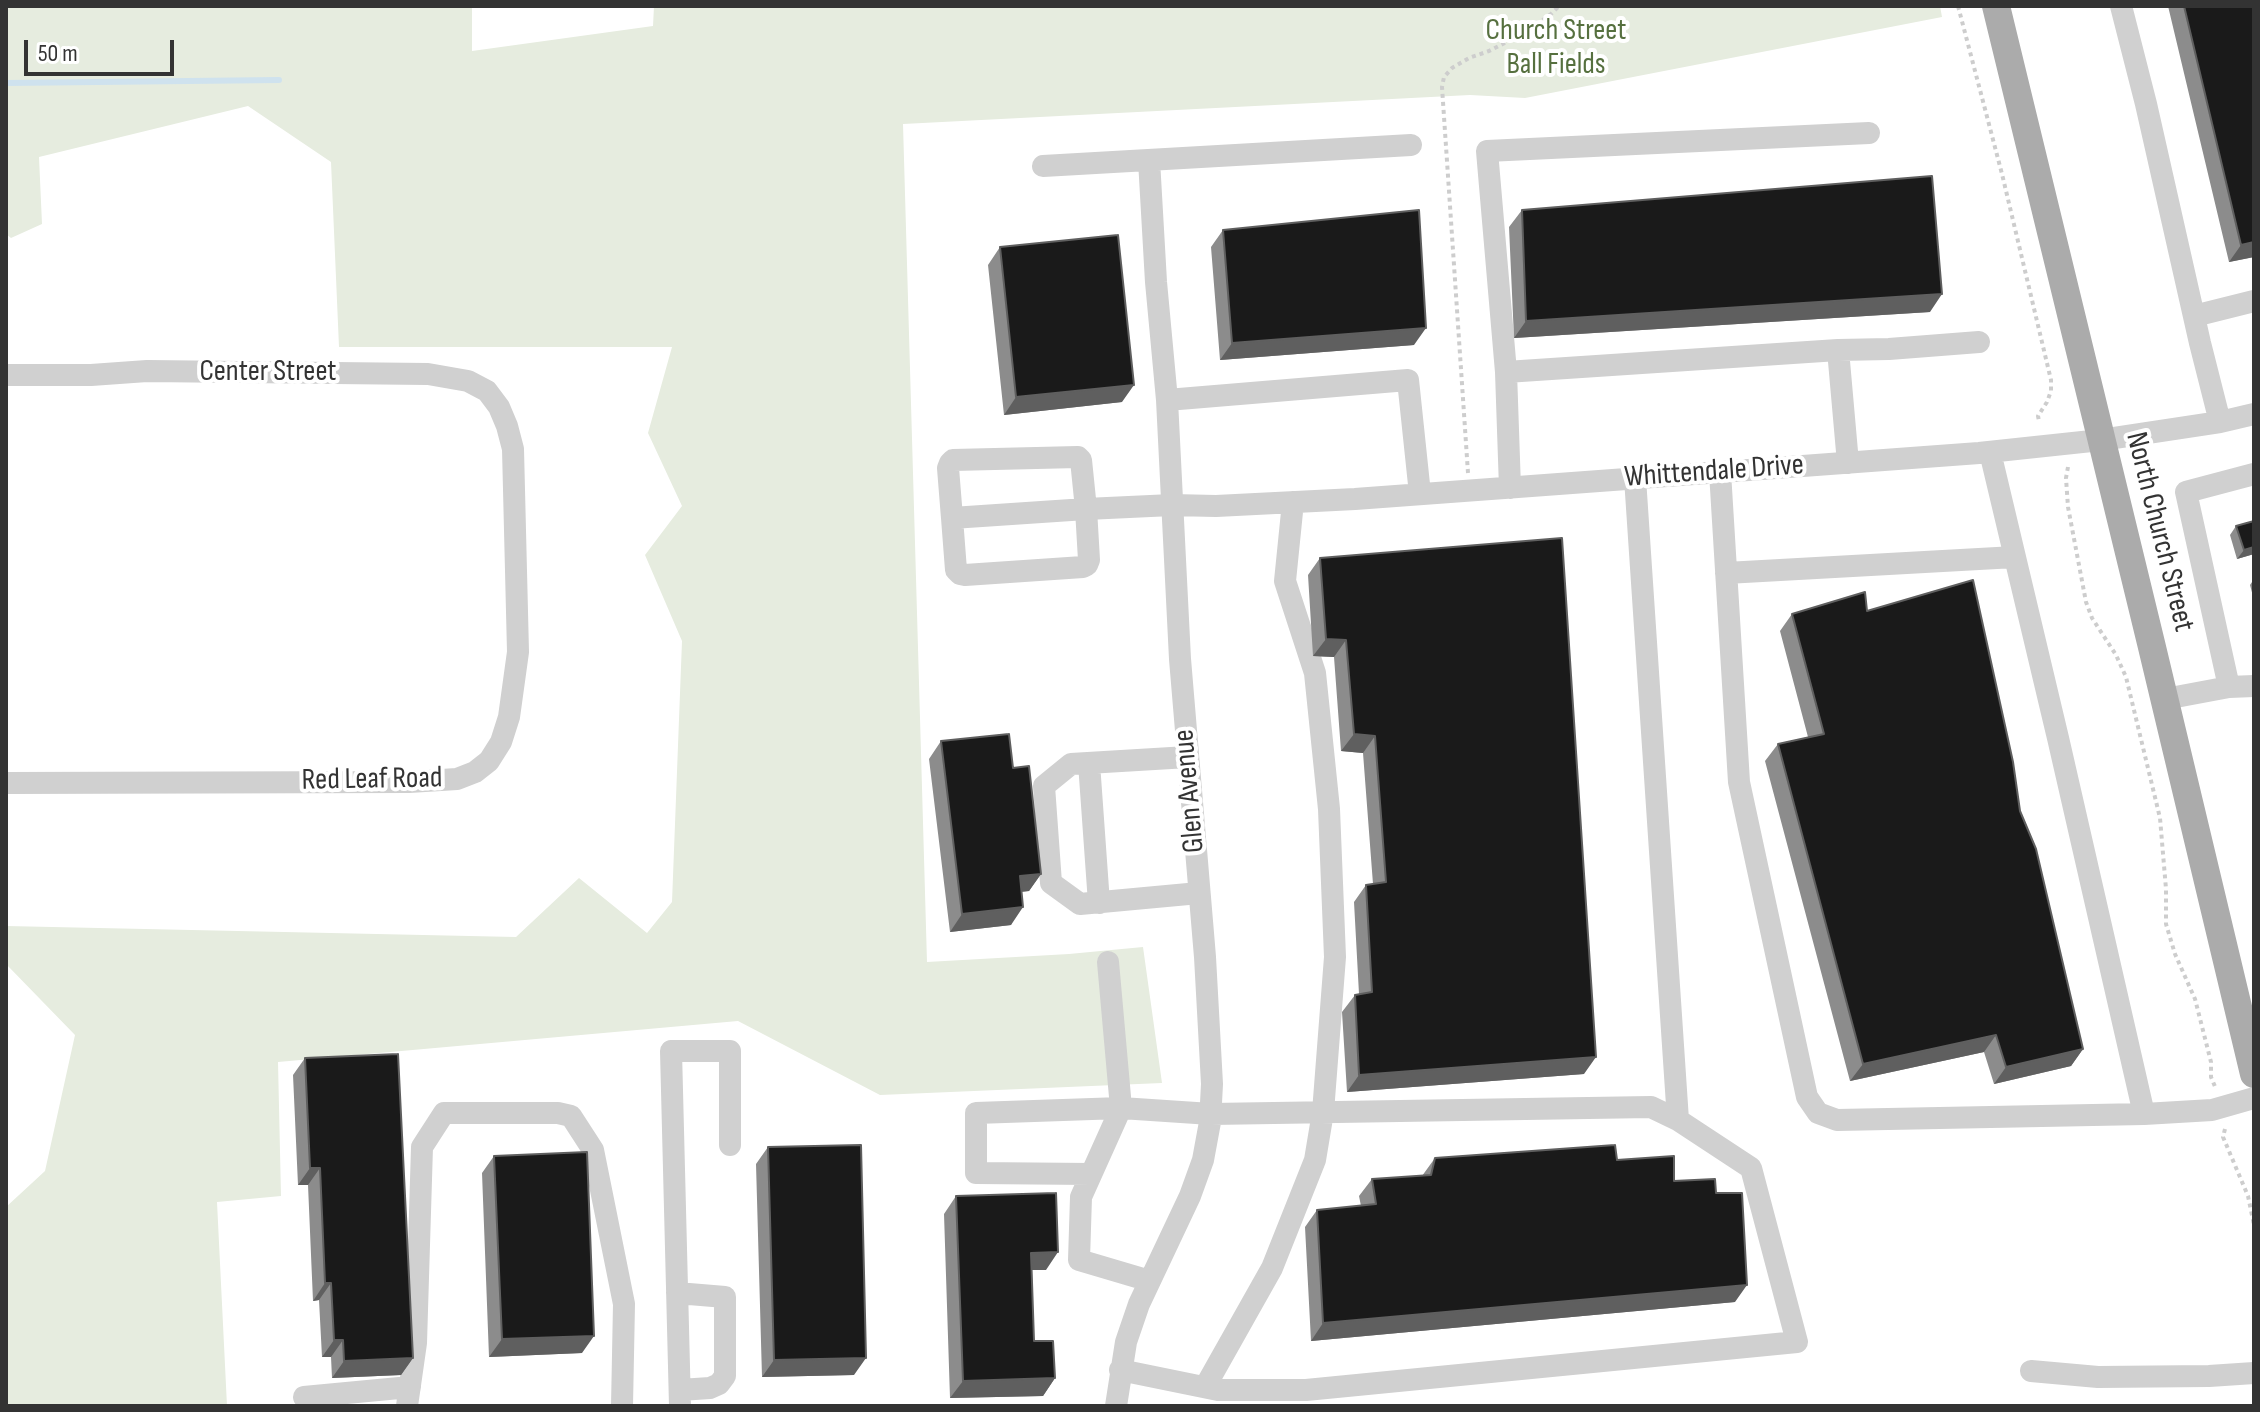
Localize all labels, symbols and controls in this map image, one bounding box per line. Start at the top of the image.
park label: Church Street Ball Fields [1486,13,1626,84]
scale bar [28,24,178,74]
text: 50 m [38,39,78,68]
street label: Center Street [199,354,337,390]
street label: North Church Street [2117,428,2201,636]
street label: Whittendale Drive [1623,448,1805,496]
street label: Glen Avenue [1167,728,1213,854]
street label: Red Leaf Road [301,761,443,799]

